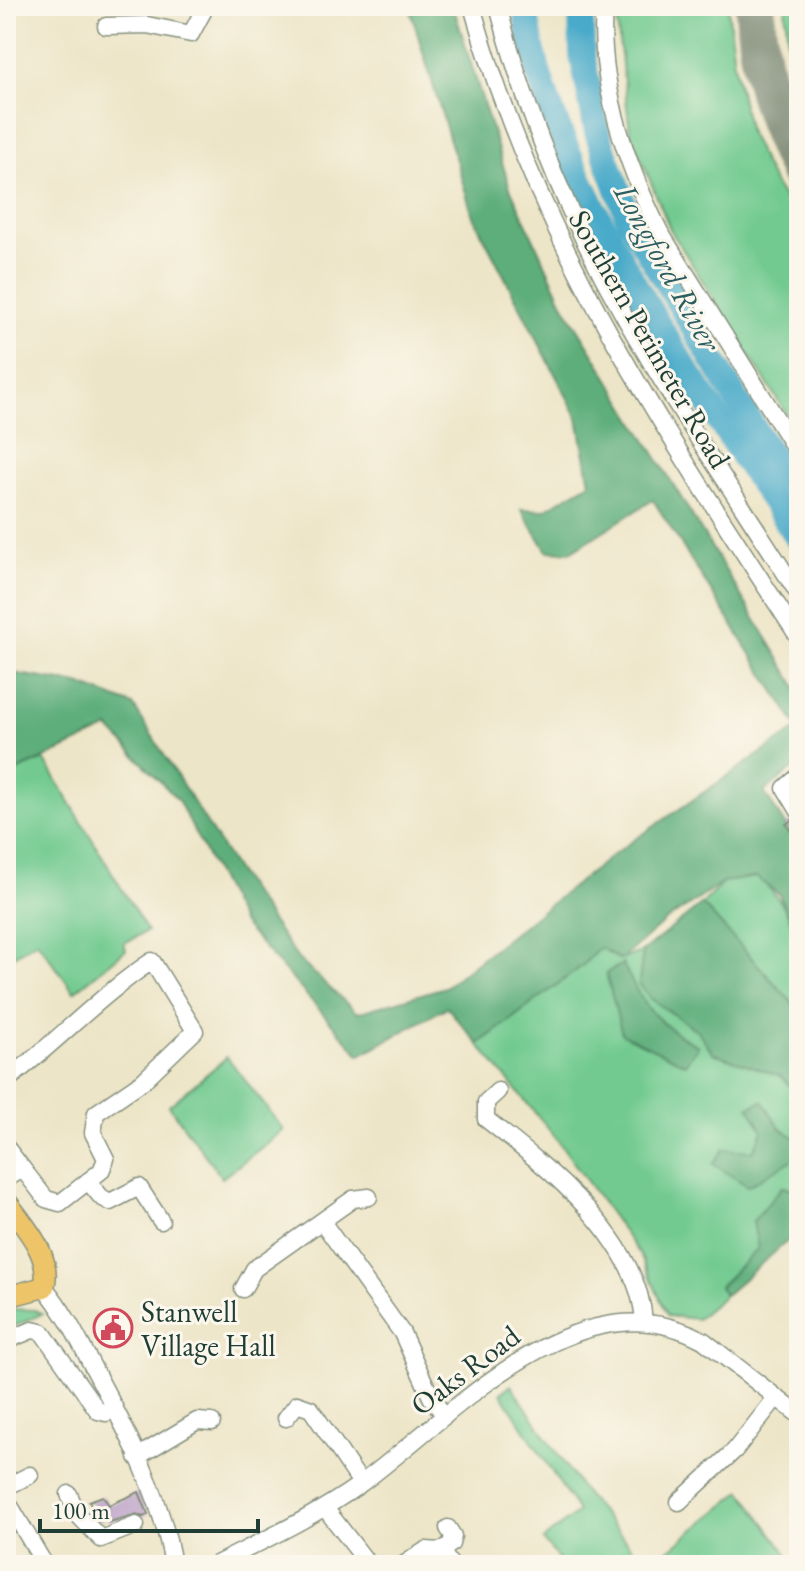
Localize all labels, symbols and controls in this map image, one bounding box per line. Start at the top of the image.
water label: Longford River [604,175,732,360]
street label: Southern Perimeter Road [560,203,740,476]
place label: Stanwell Village Hall [141,1292,276,1365]
public building icon: Stanwell Village Hall [92,1307,134,1349]
street label: Oaks Road [402,1316,528,1424]
scale bar [40,1483,258,1533]
text: 100 m [52,1495,110,1526]

